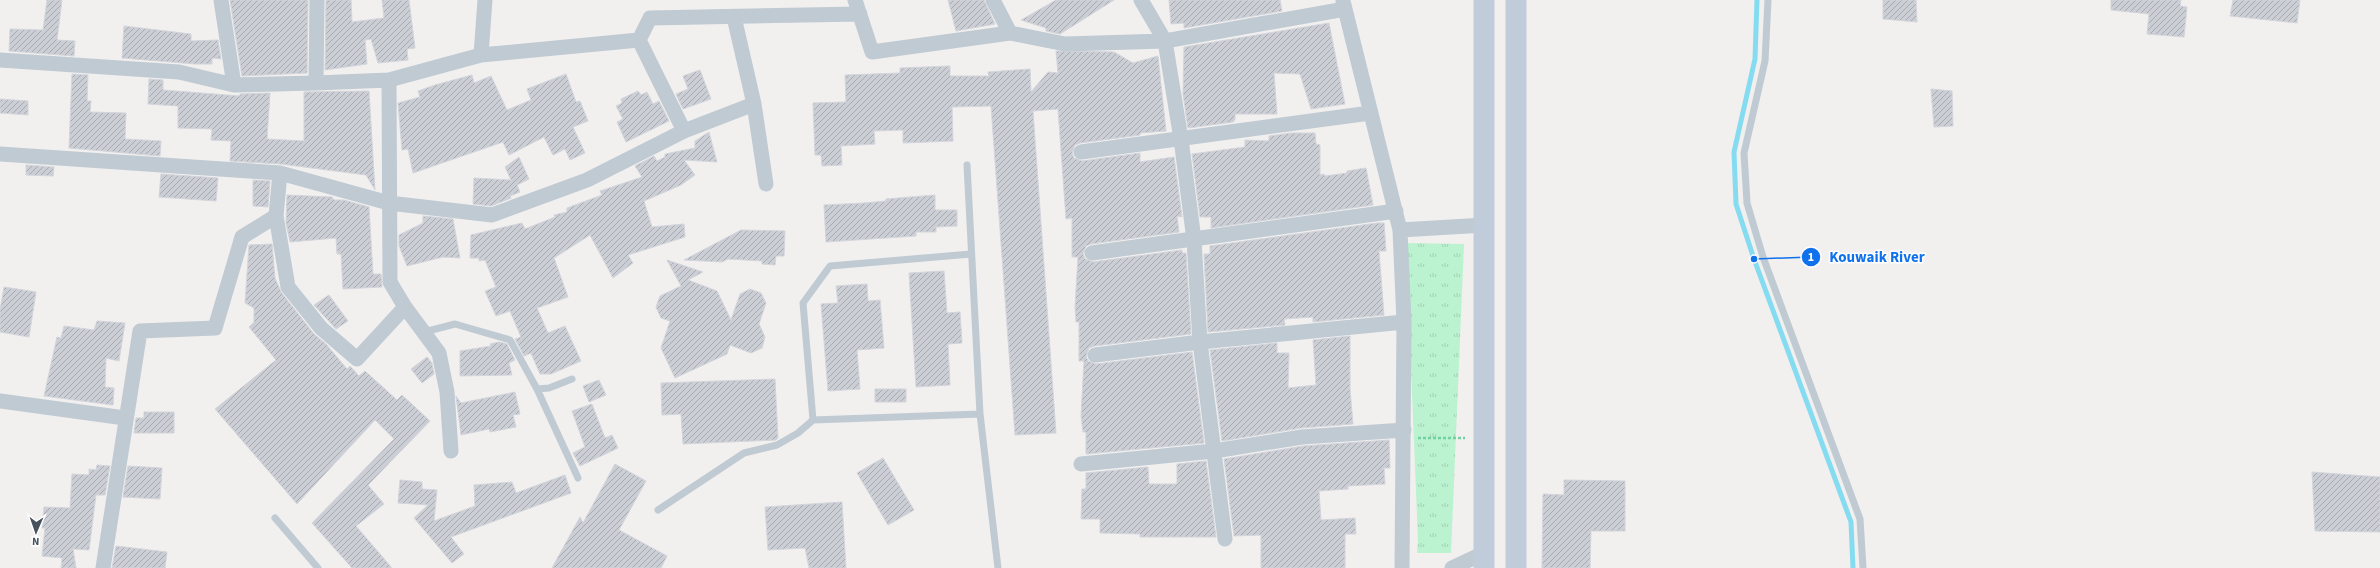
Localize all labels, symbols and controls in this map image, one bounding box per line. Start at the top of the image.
callout: Kouwaik River [1801,243,1933,270]
text: Kouwaik River [1829,247,1925,268]
text: 1 [1808,249,1814,266]
north arrow [16,512,56,552]
text: N [32,534,40,549]

